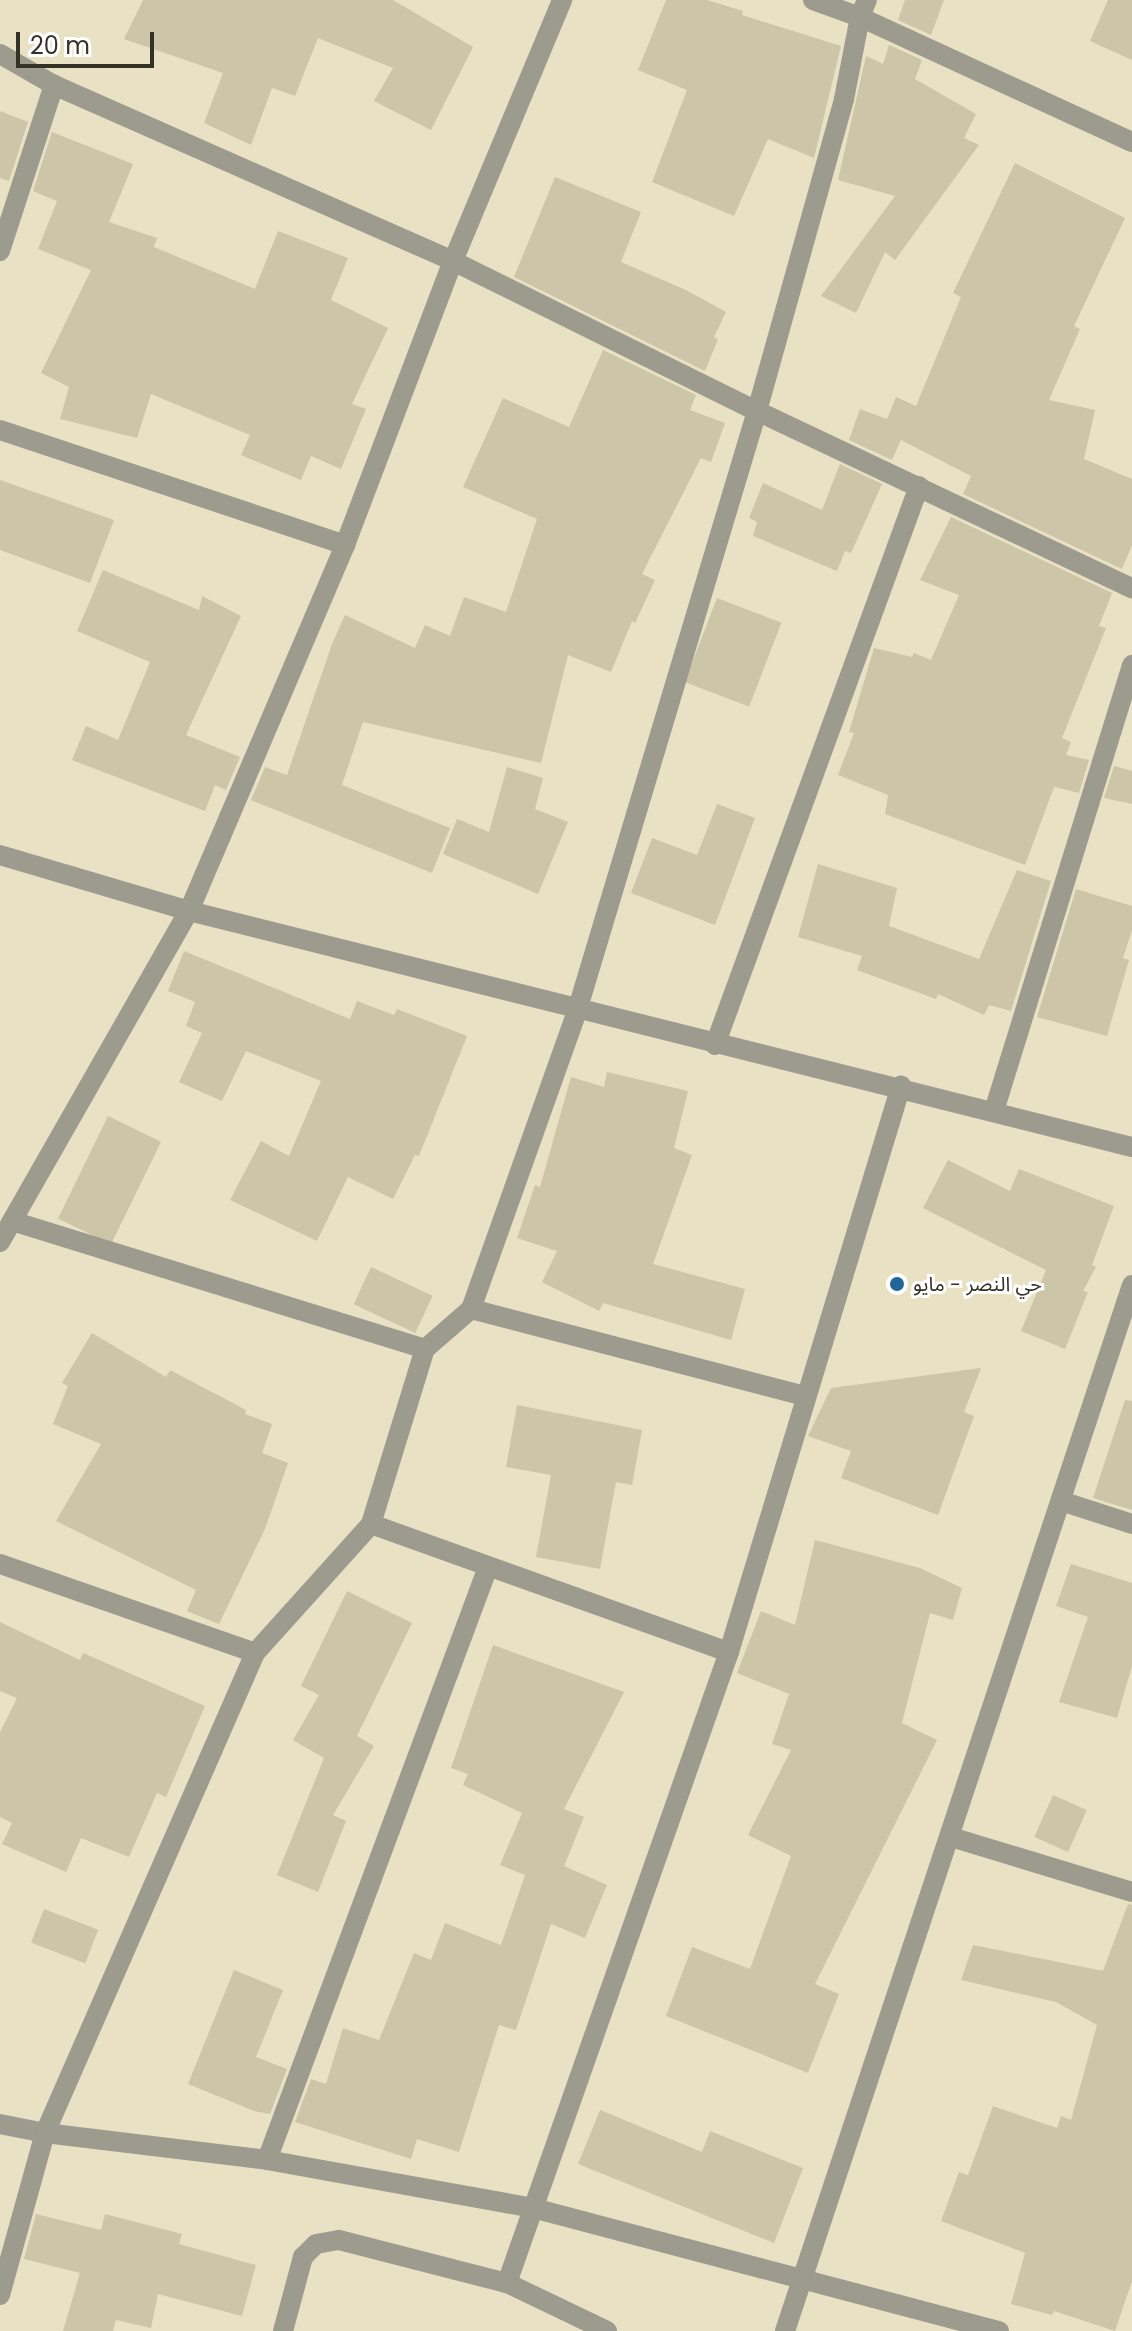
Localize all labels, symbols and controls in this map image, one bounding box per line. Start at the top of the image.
scale bar [20,16,158,66]
text: 20 m [30,29,90,62]
place label: حي النصر - مايو [913,1272,1042,1296]
marker: حي النصر - مايو [888,1275,906,1293]

